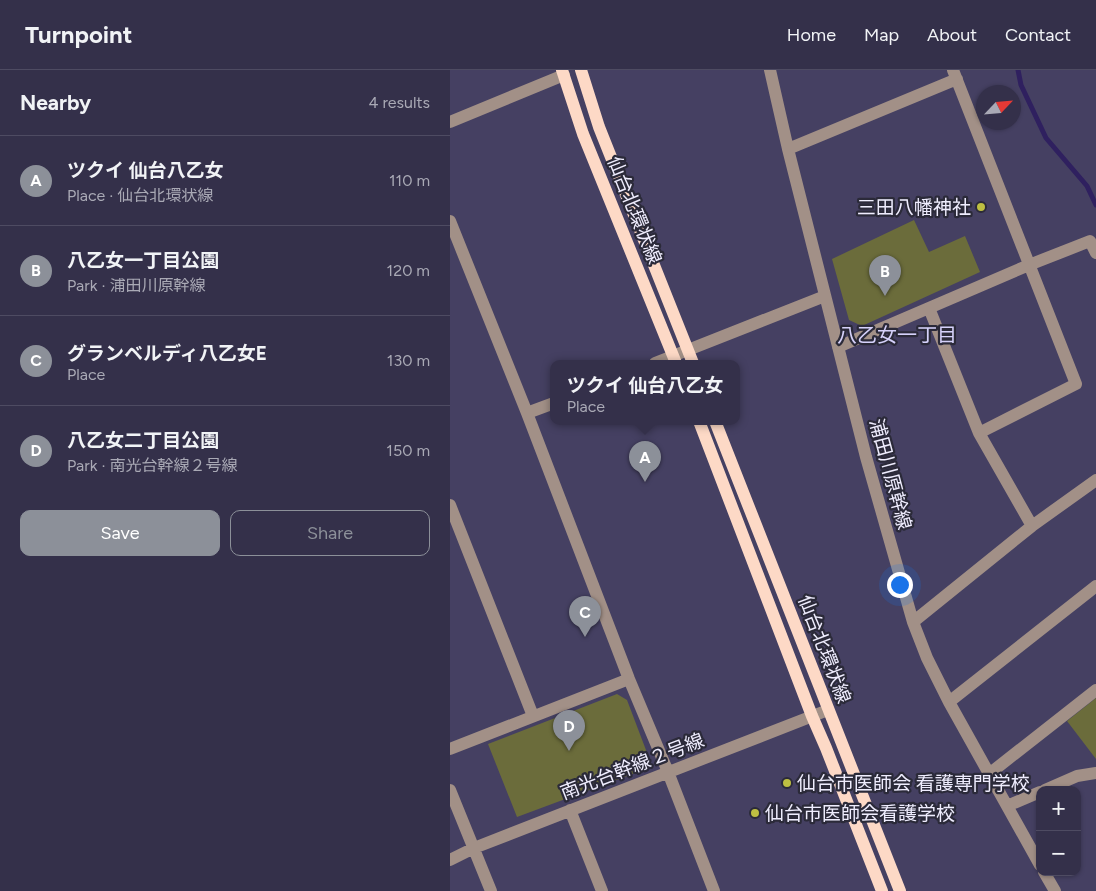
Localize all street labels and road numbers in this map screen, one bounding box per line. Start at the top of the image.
street label: 仙台北環状線 [603,153,667,267]
street label: 浦田川原幹線 [865,416,916,532]
street label: 仙台北環状線 [793,592,856,707]
street label: 南光台幹線２号線 [557,728,707,804]

